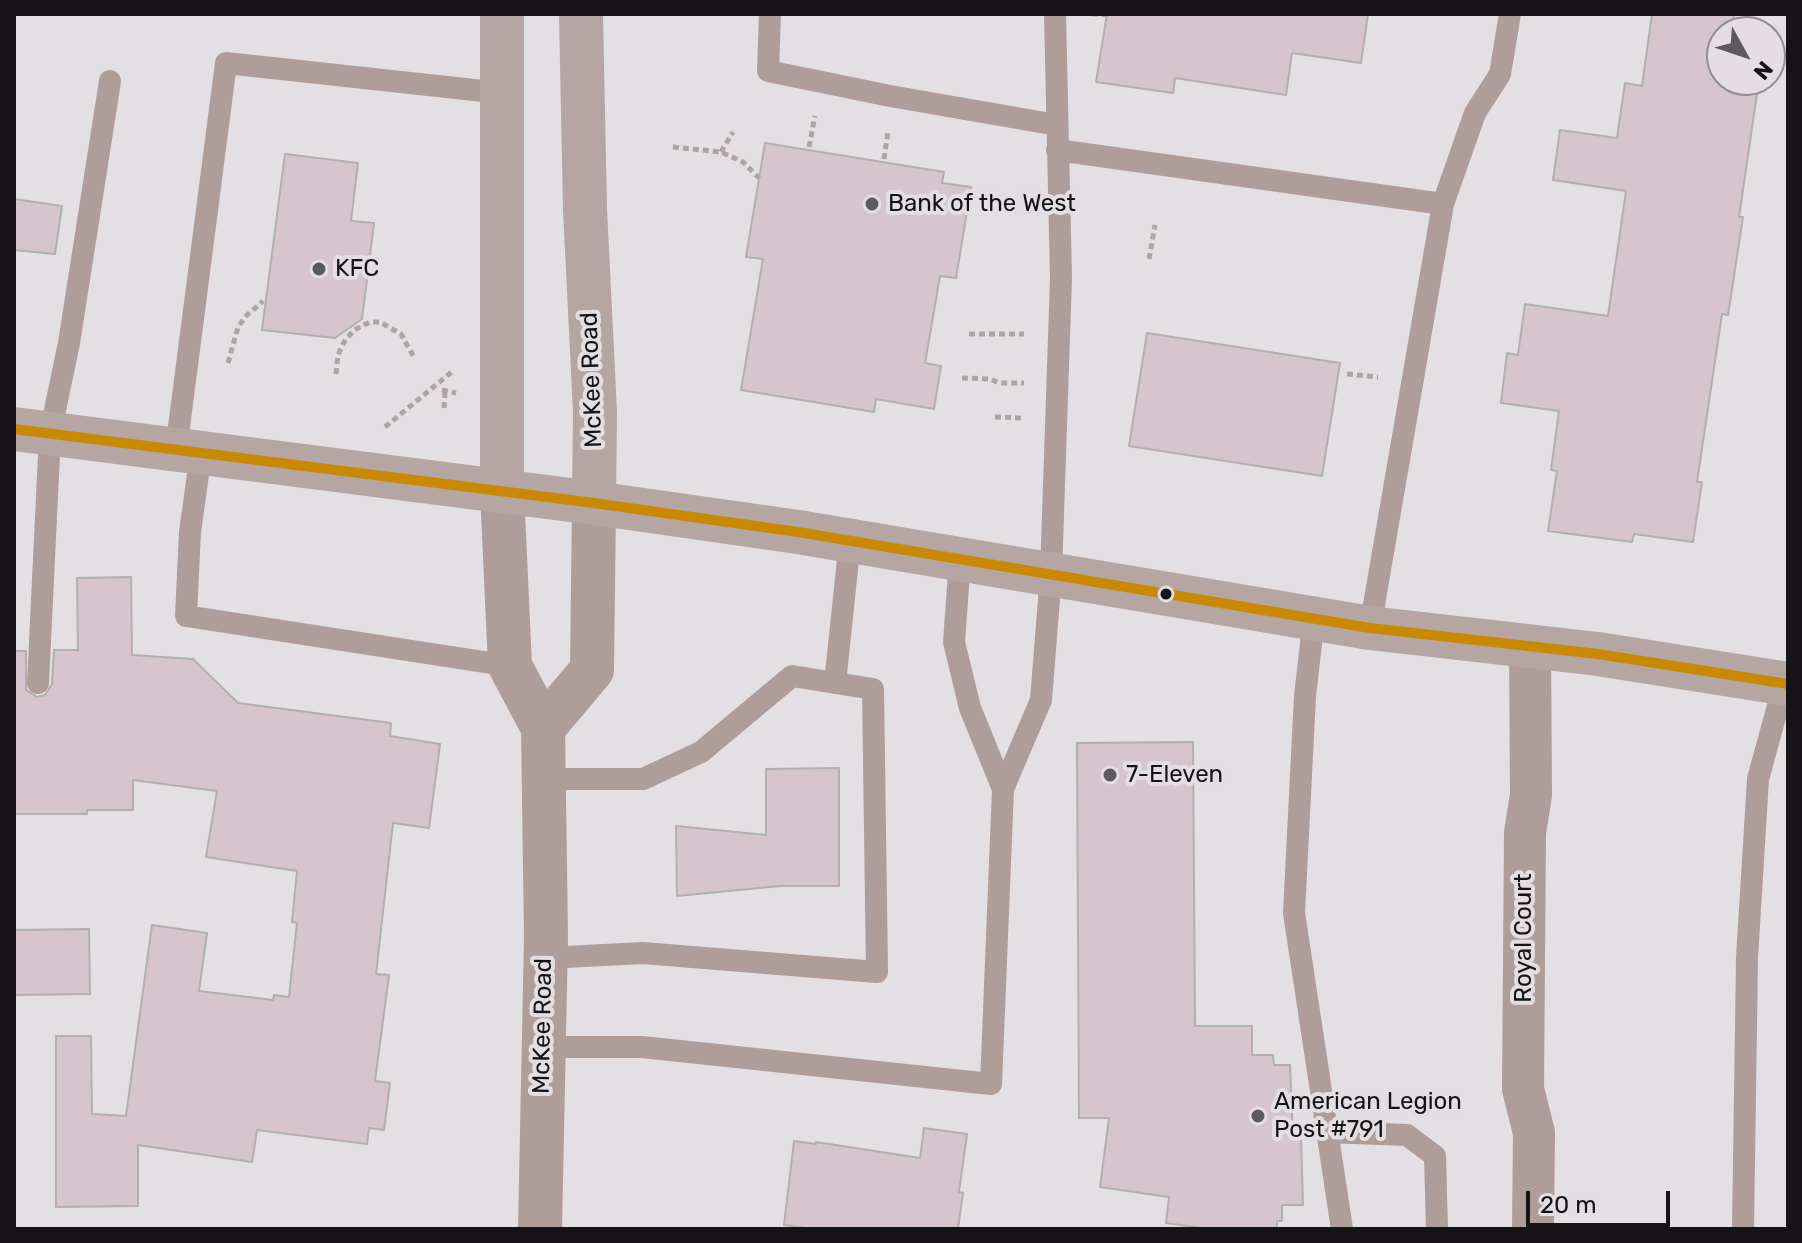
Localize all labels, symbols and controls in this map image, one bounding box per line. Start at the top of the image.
north arrow [1706,16,1786,96]
text: N [1748,56,1779,85]
place label: Bank of the West [888,190,1076,218]
marker: Bank of the West [863,195,881,213]
place label: KFC [335,255,379,283]
marker: KFC [310,260,328,278]
street label: McKee Road [575,312,609,448]
unlabelled marker [1158,586,1174,602]
place label: 7-Eleven [1126,761,1223,789]
marker: 7-Eleven [1101,766,1119,784]
street label: Royal Court [1510,873,1538,1003]
street label: McKee Road [527,958,559,1094]
place label: American Legion Post #791 [1274,1088,1462,1144]
marker: American Legion Post #791 [1249,1107,1267,1125]
scale bar [1530,1175,1674,1225]
text: 20 m [1540,1191,1597,1219]

